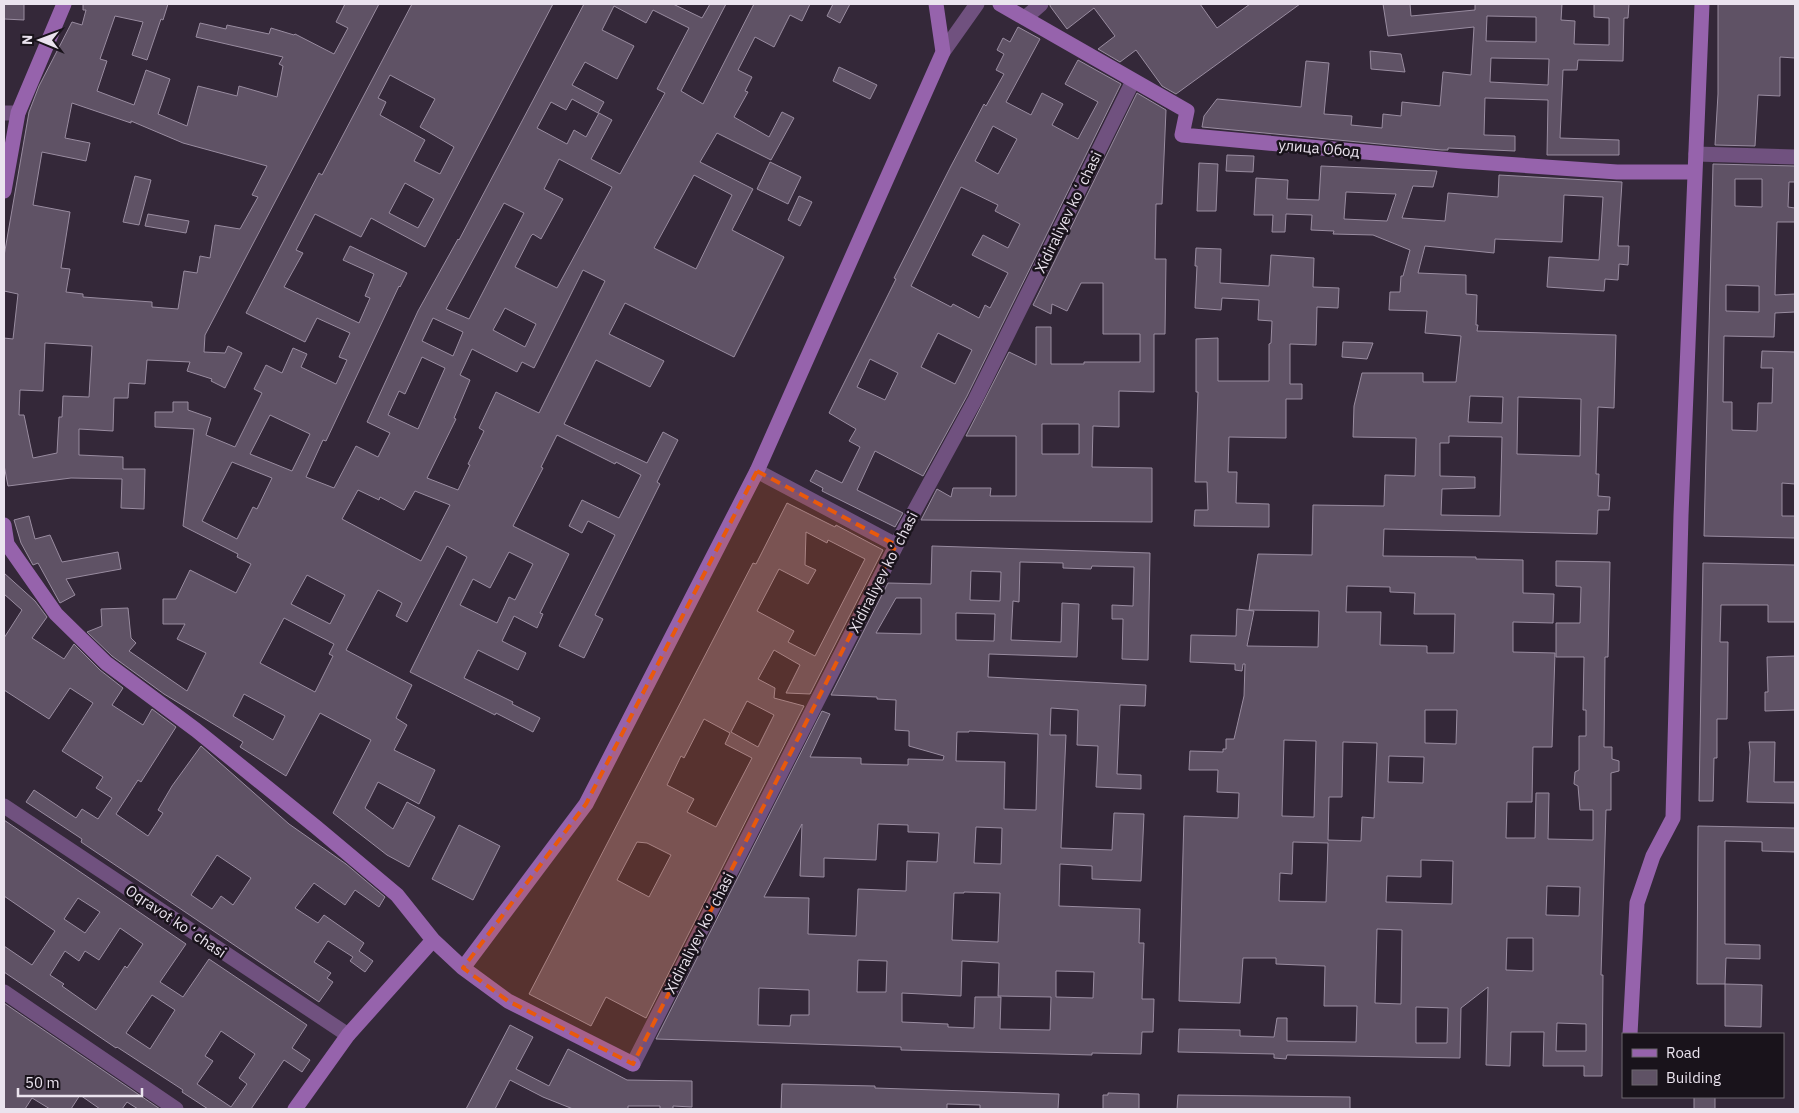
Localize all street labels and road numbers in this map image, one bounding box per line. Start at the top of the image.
street label: улица Обод [1278,135,1360,161]
street label: Xidiraliyev koʻchasi [1030,148,1106,276]
street label: Xidiraliyev koʻchasi [844,508,922,636]
street label: Xidiraliyev koʻchasi [660,869,738,997]
street label: Oqravot koʻchasi [122,880,230,962]

